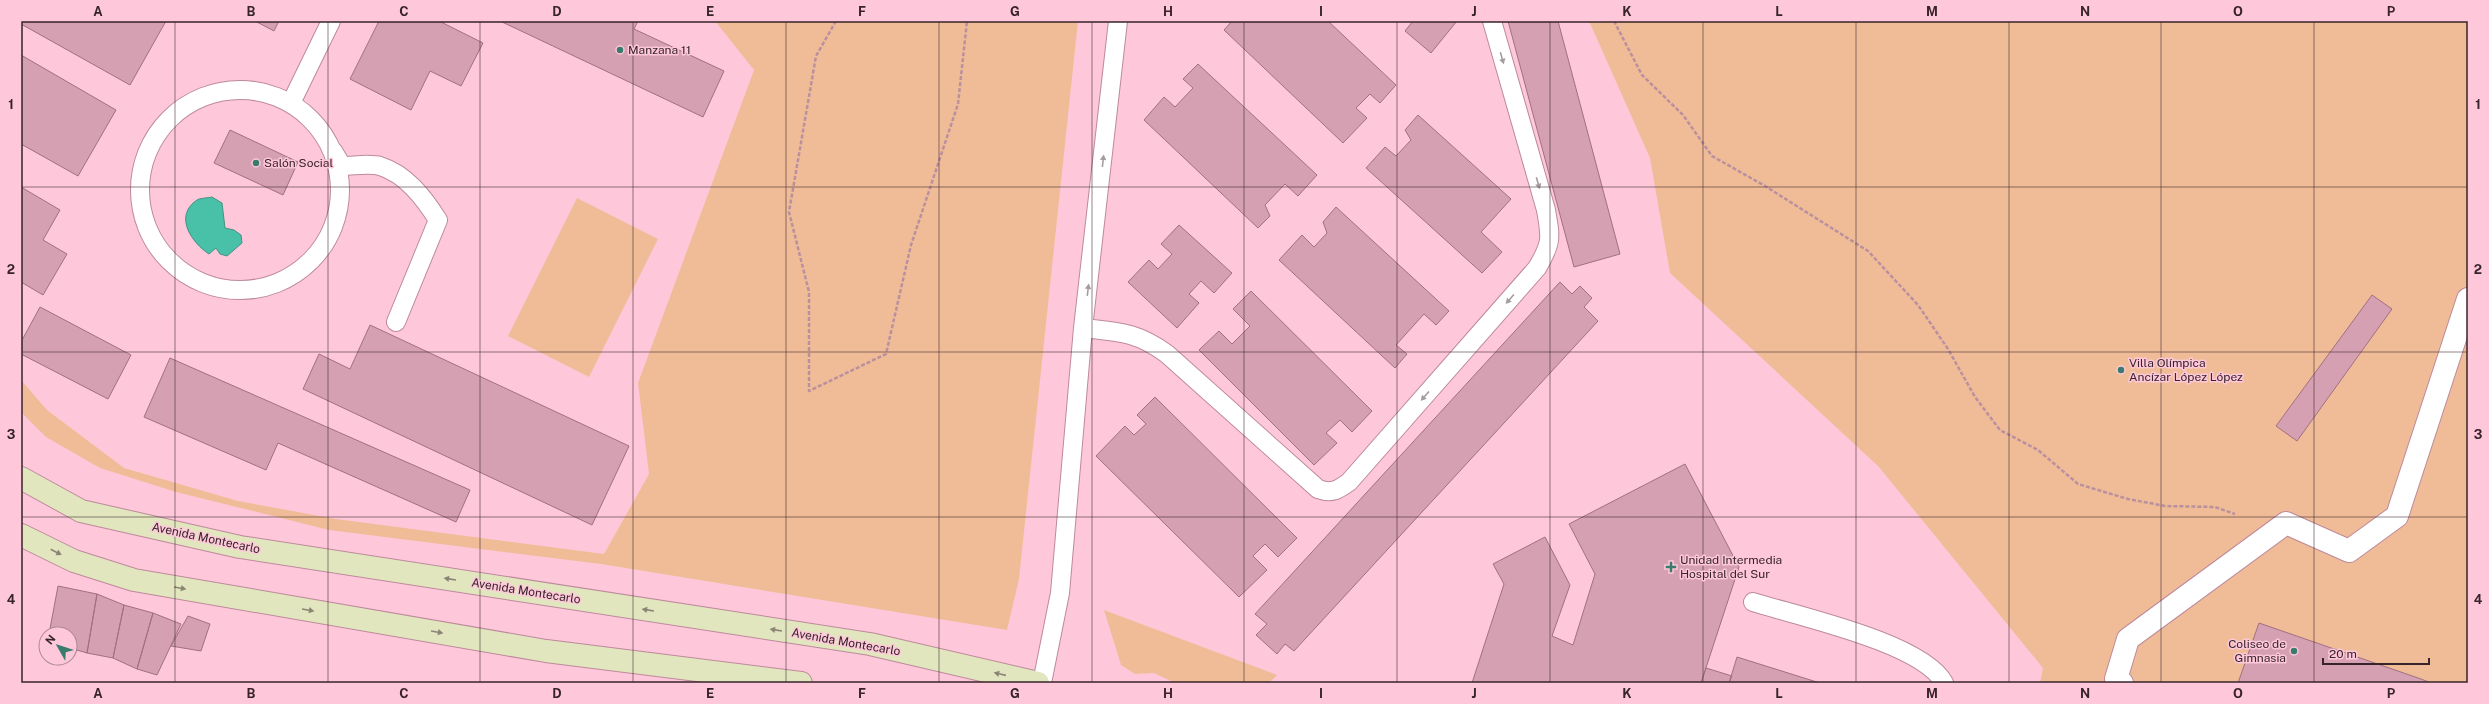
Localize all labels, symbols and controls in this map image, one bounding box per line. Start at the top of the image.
text: A [93,4,103,19]
text: B [247,4,256,19]
text: C [399,4,409,19]
text: D [552,4,562,19]
text: E [706,4,714,19]
text: F [858,4,866,19]
text: G [1010,4,1020,19]
text: H [1163,4,1173,19]
text: I [1319,4,1323,19]
text: J [1471,4,1477,19]
text: K [1622,4,1632,19]
text: L [1775,4,1783,19]
text: M [1926,4,1938,19]
text: N [2080,4,2090,19]
text: O [2233,4,2243,19]
text: P [2387,4,2396,19]
place label: Manzana 11 [628,43,691,57]
marker: Manzana 11 [615,45,625,55]
one-way arrow [1499,53,1505,65]
text: 1 [8,97,14,112]
text: 1 [2475,97,2481,112]
one-way arrow [1099,155,1106,167]
place label: Salón Social [264,156,333,170]
marker: Salón Social [251,158,261,168]
one-way arrow [1535,178,1541,190]
text: 2 [7,262,15,277]
text: 2 [2474,262,2482,277]
one-way arrow [1085,284,1091,296]
one-way arrow [1506,293,1515,304]
place label: Villa Olímpica Ancízar López López [2129,356,2243,384]
marker: Villa Olímpica Ancízar López López [2116,365,2126,375]
one-way arrow [1420,391,1429,401]
text: 3 [7,427,16,442]
text: 3 [2474,427,2483,442]
street label: Avenida Montecarlo [151,520,262,556]
one-way arrow [50,549,62,556]
place label: Unidad Intermedia Hospital del Sur [1680,553,1782,581]
marker: Unidad Intermedia Hospital del Sur [1665,561,1677,573]
street label: Avenida Montecarlo [470,575,582,607]
one-way arrow [444,576,456,582]
one-way arrow [174,585,186,591]
text: 4 [7,592,16,607]
text: 4 [2474,592,2483,607]
one-way arrow [302,607,315,613]
one-way arrow [642,607,654,613]
north arrow [38,626,78,666]
one-way arrow [770,626,782,632]
street label: Avenida Montecarlo [790,626,902,659]
one-way arrow [430,629,443,635]
text: N [43,633,58,647]
place label: Coliseo de Gimnasia [2228,637,2286,665]
scale bar [2323,640,2429,666]
marker: Coliseo de Gimnasia [2289,646,2299,656]
text: 20 m [2329,647,2357,661]
one-way arrow [994,671,1006,677]
text: A [93,686,103,701]
text: B [247,686,256,701]
text: C [399,686,409,701]
text: D [552,686,562,701]
text: E [706,686,714,701]
text: F [858,686,866,701]
text: G [1010,686,1020,701]
text: H [1163,686,1173,701]
text: I [1319,686,1323,701]
text: J [1471,686,1477,701]
text: K [1622,686,1632,701]
text: L [1775,686,1783,701]
text: M [1926,686,1938,701]
text: N [2080,686,2090,701]
text: O [2233,686,2243,701]
text: P [2387,686,2396,701]

